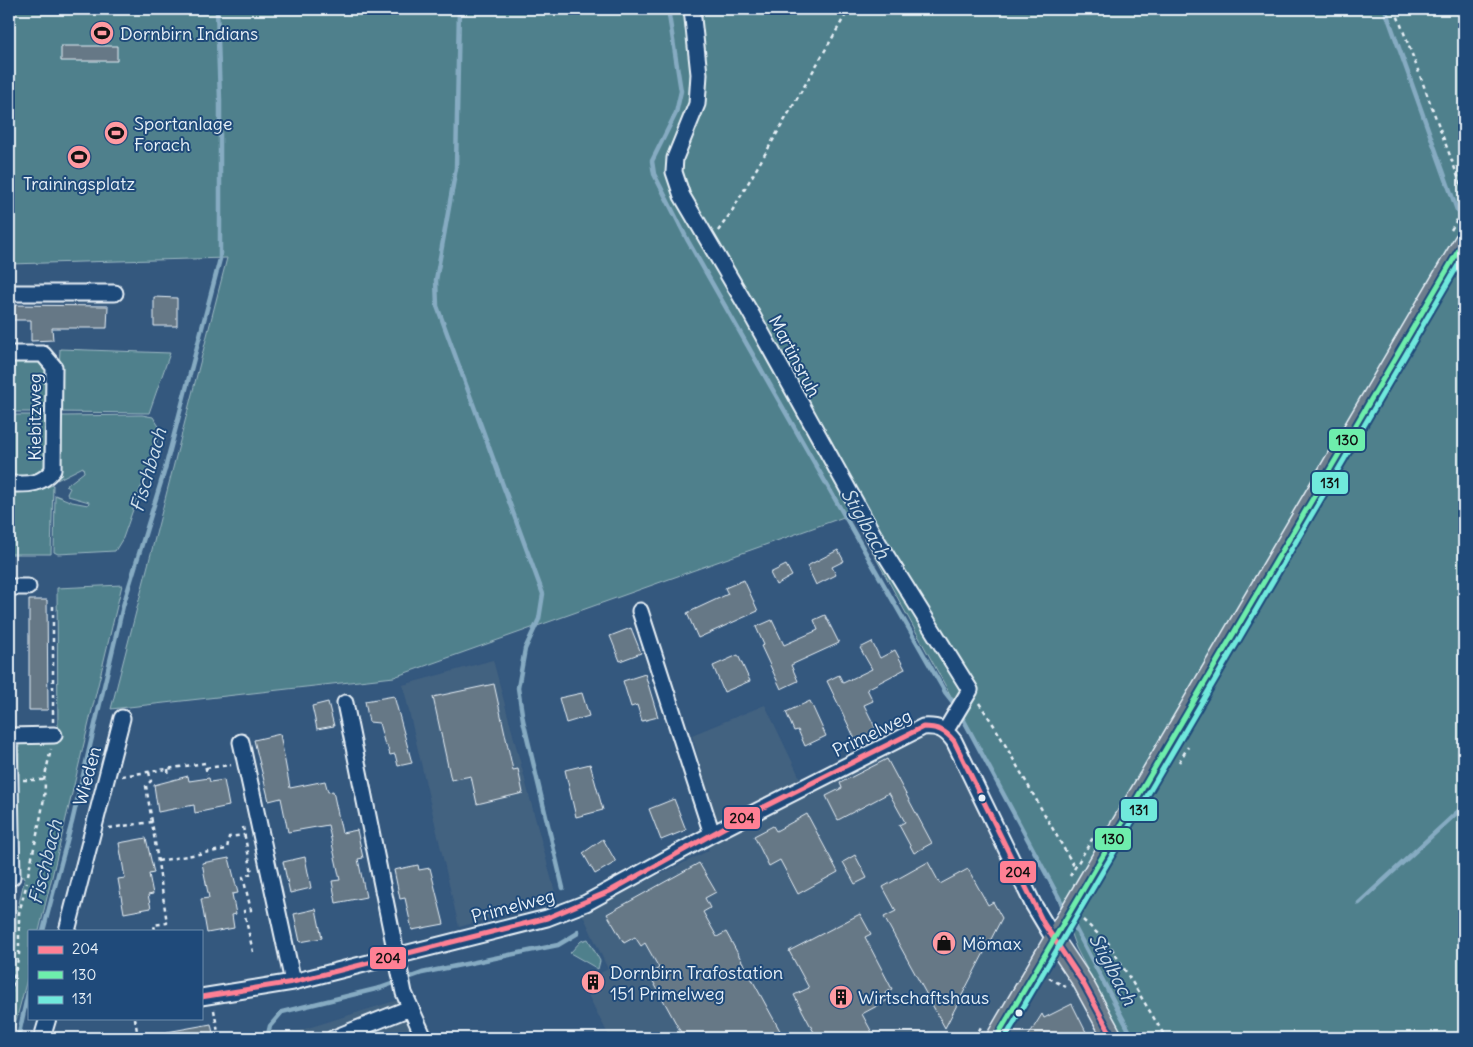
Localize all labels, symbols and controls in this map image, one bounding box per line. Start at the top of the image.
sports icon: Dornbirn Indians [89,20,115,46]
place label: Dornbirn Indians [120,22,258,45]
place label: Sportanlage Forach [134,112,232,156]
sports icon: Sportanlage Forach [103,120,129,146]
sports icon: Trainingsplatz [66,144,92,170]
place label: Trainingsplatz [23,172,135,195]
street label: Martinsruh [764,311,826,401]
street label: Kiebitzweg [23,373,46,461]
water label: Fischbach [125,424,172,515]
line badge: 130 [1328,428,1366,452]
text: 130 [1336,431,1358,449]
line badge: 131 [1311,471,1349,495]
text: 131 [1321,474,1339,492]
water label: Stiglbach [836,483,896,564]
street label: Primelweg [828,704,916,762]
street label: Wieden [68,744,106,808]
unlabelled marker [977,793,987,803]
line badge: 131 [1120,798,1158,822]
text: 131 [1130,801,1148,819]
line badge: 204 [723,806,761,830]
text: 204 [730,809,754,827]
water label: Fischbach [23,816,67,907]
line badge: 130 [1094,827,1132,851]
text: 130 [1102,830,1124,848]
line badge: 204 [999,860,1037,884]
text: 204 [1006,863,1030,881]
street label: Primelweg [469,884,557,928]
water label: Stiglbach [1084,929,1142,1010]
legend [28,930,202,1020]
shop icon: Mömax [931,930,957,956]
place label: Mömax [962,932,1022,955]
text: 204 [72,939,99,958]
line badge: 204 [369,946,407,970]
text: 204 [376,949,400,967]
place label: Dornbirn Trafostation 151 Primelweg [610,961,783,1005]
text: 130 [72,965,96,984]
building icon: Dornbirn Trafostation 151 Primelweg [580,969,606,995]
building icon: Wirtschaftshaus [828,984,854,1010]
place label: Wirtschaftshaus [858,986,989,1009]
text: 131 [72,989,92,1008]
unlabelled marker [1014,1008,1024,1018]

